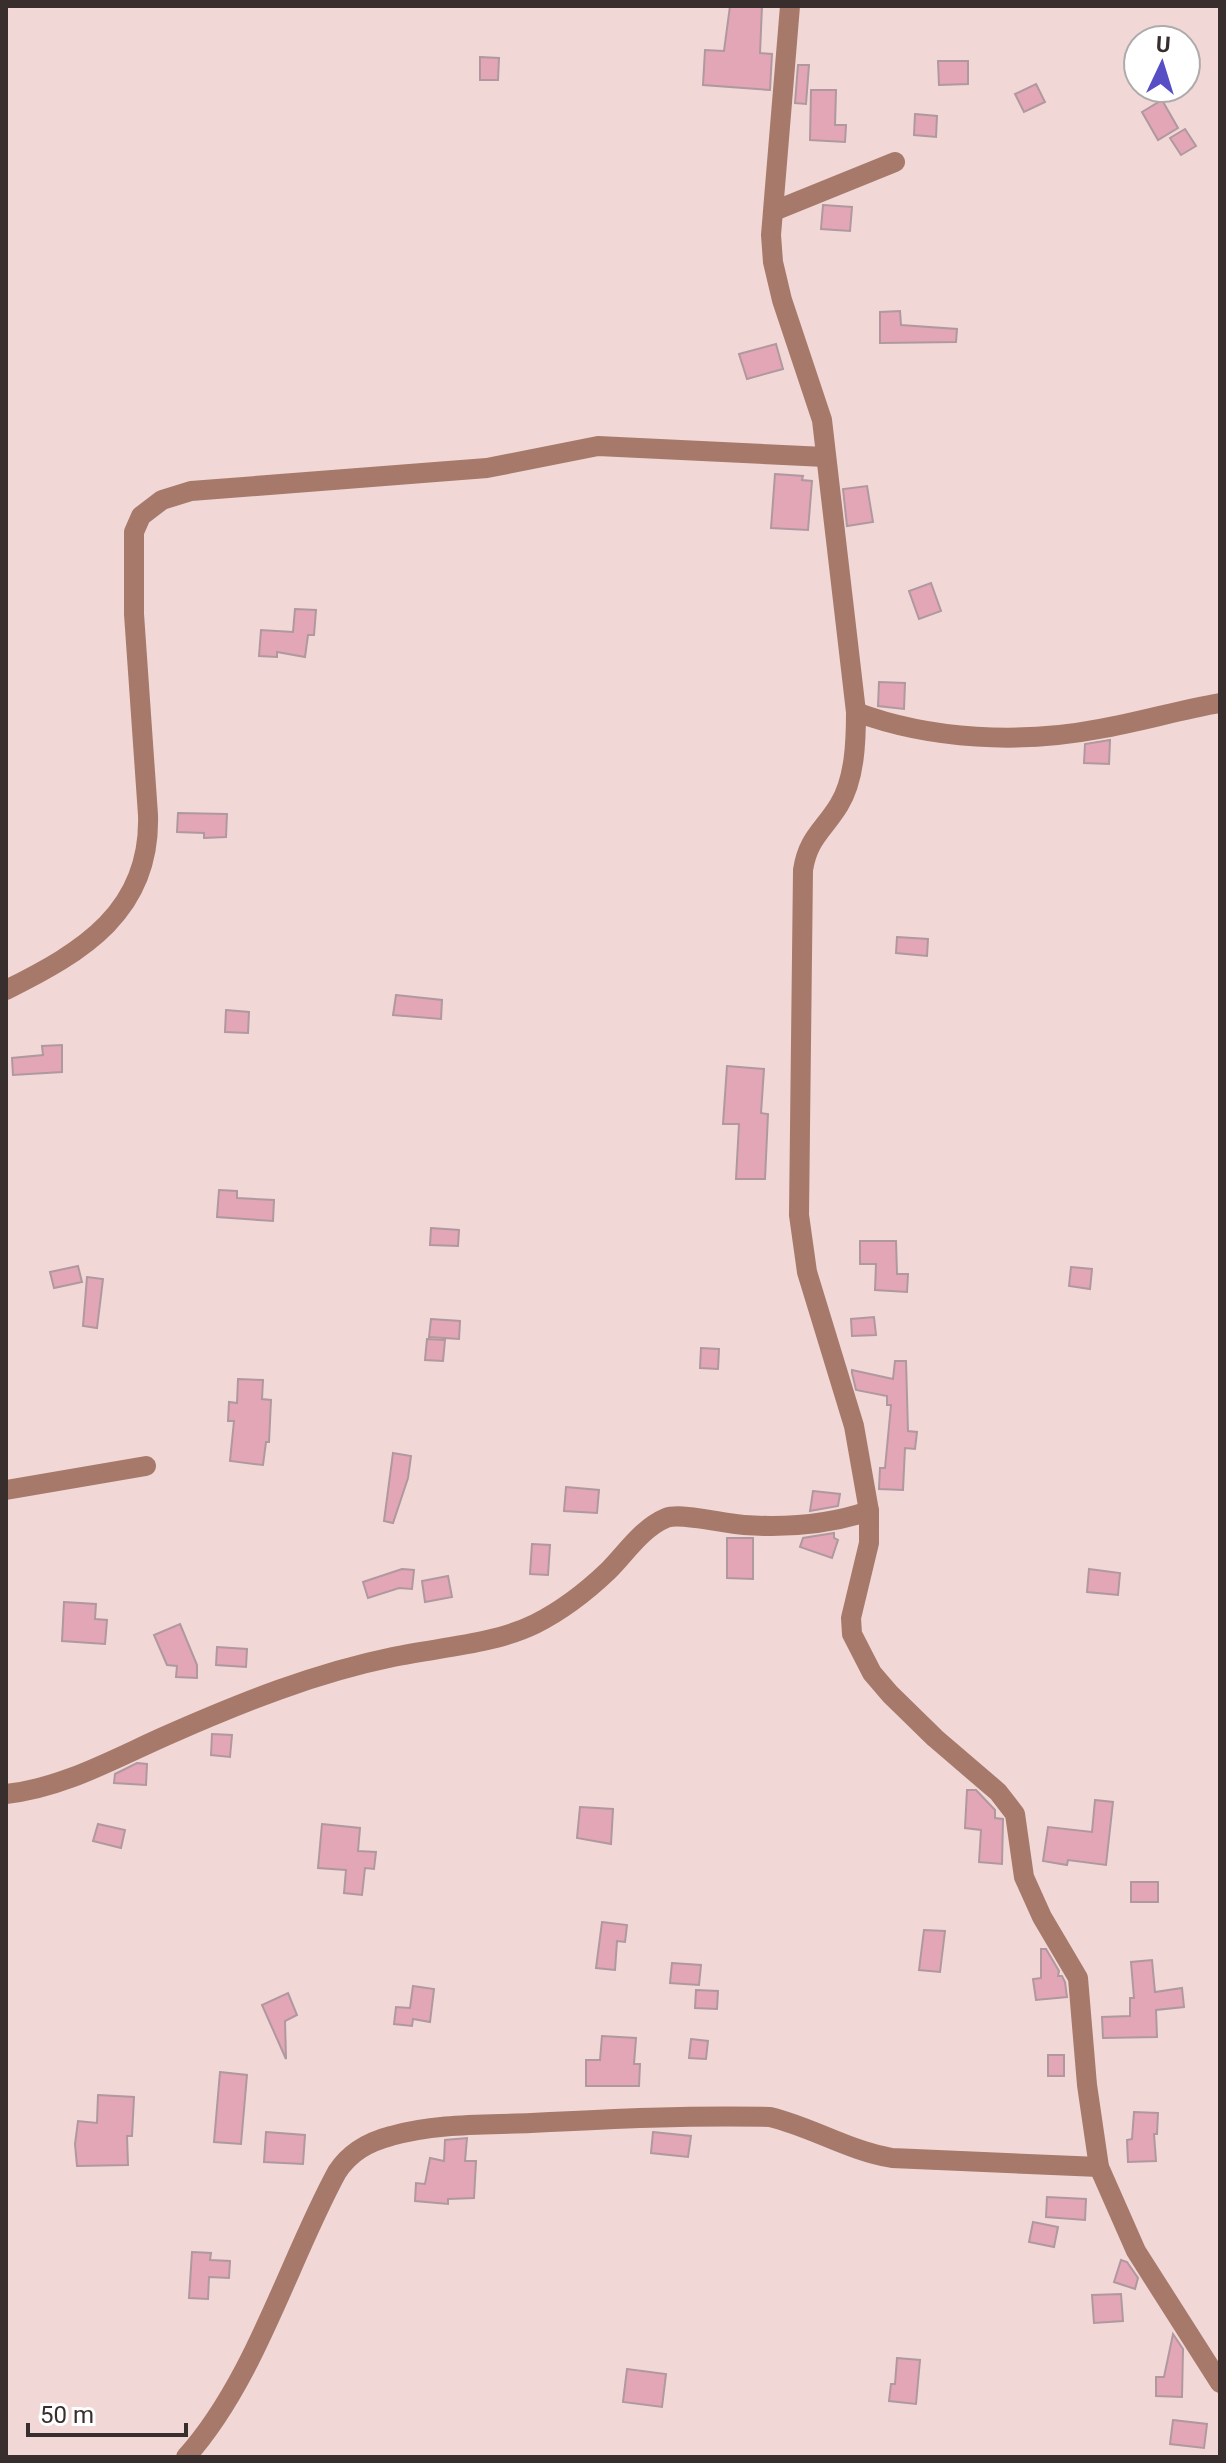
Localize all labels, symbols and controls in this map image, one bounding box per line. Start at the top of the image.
north arrow [1122,24,1202,104]
text: U [1155,32,1171,58]
scale bar [28,2387,186,2437]
text: 50 m [40,2401,94,2429]

